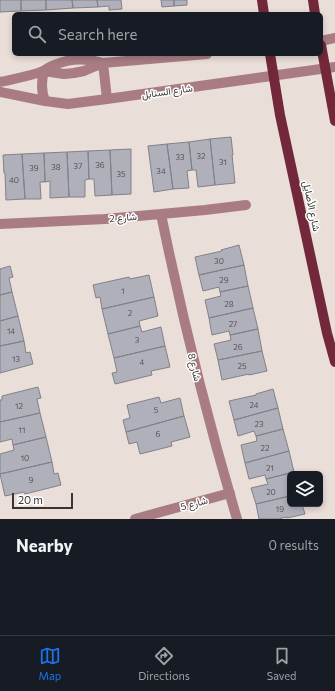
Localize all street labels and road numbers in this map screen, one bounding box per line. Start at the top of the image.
street label: شارع السنابل [141,81,193,102]
street label: شارع الأصايل [300,180,323,233]
street label: شارع 2 [109,210,137,225]
street label: شارع 8 [185,352,204,382]
street label: شارع 5 [179,494,209,513]

